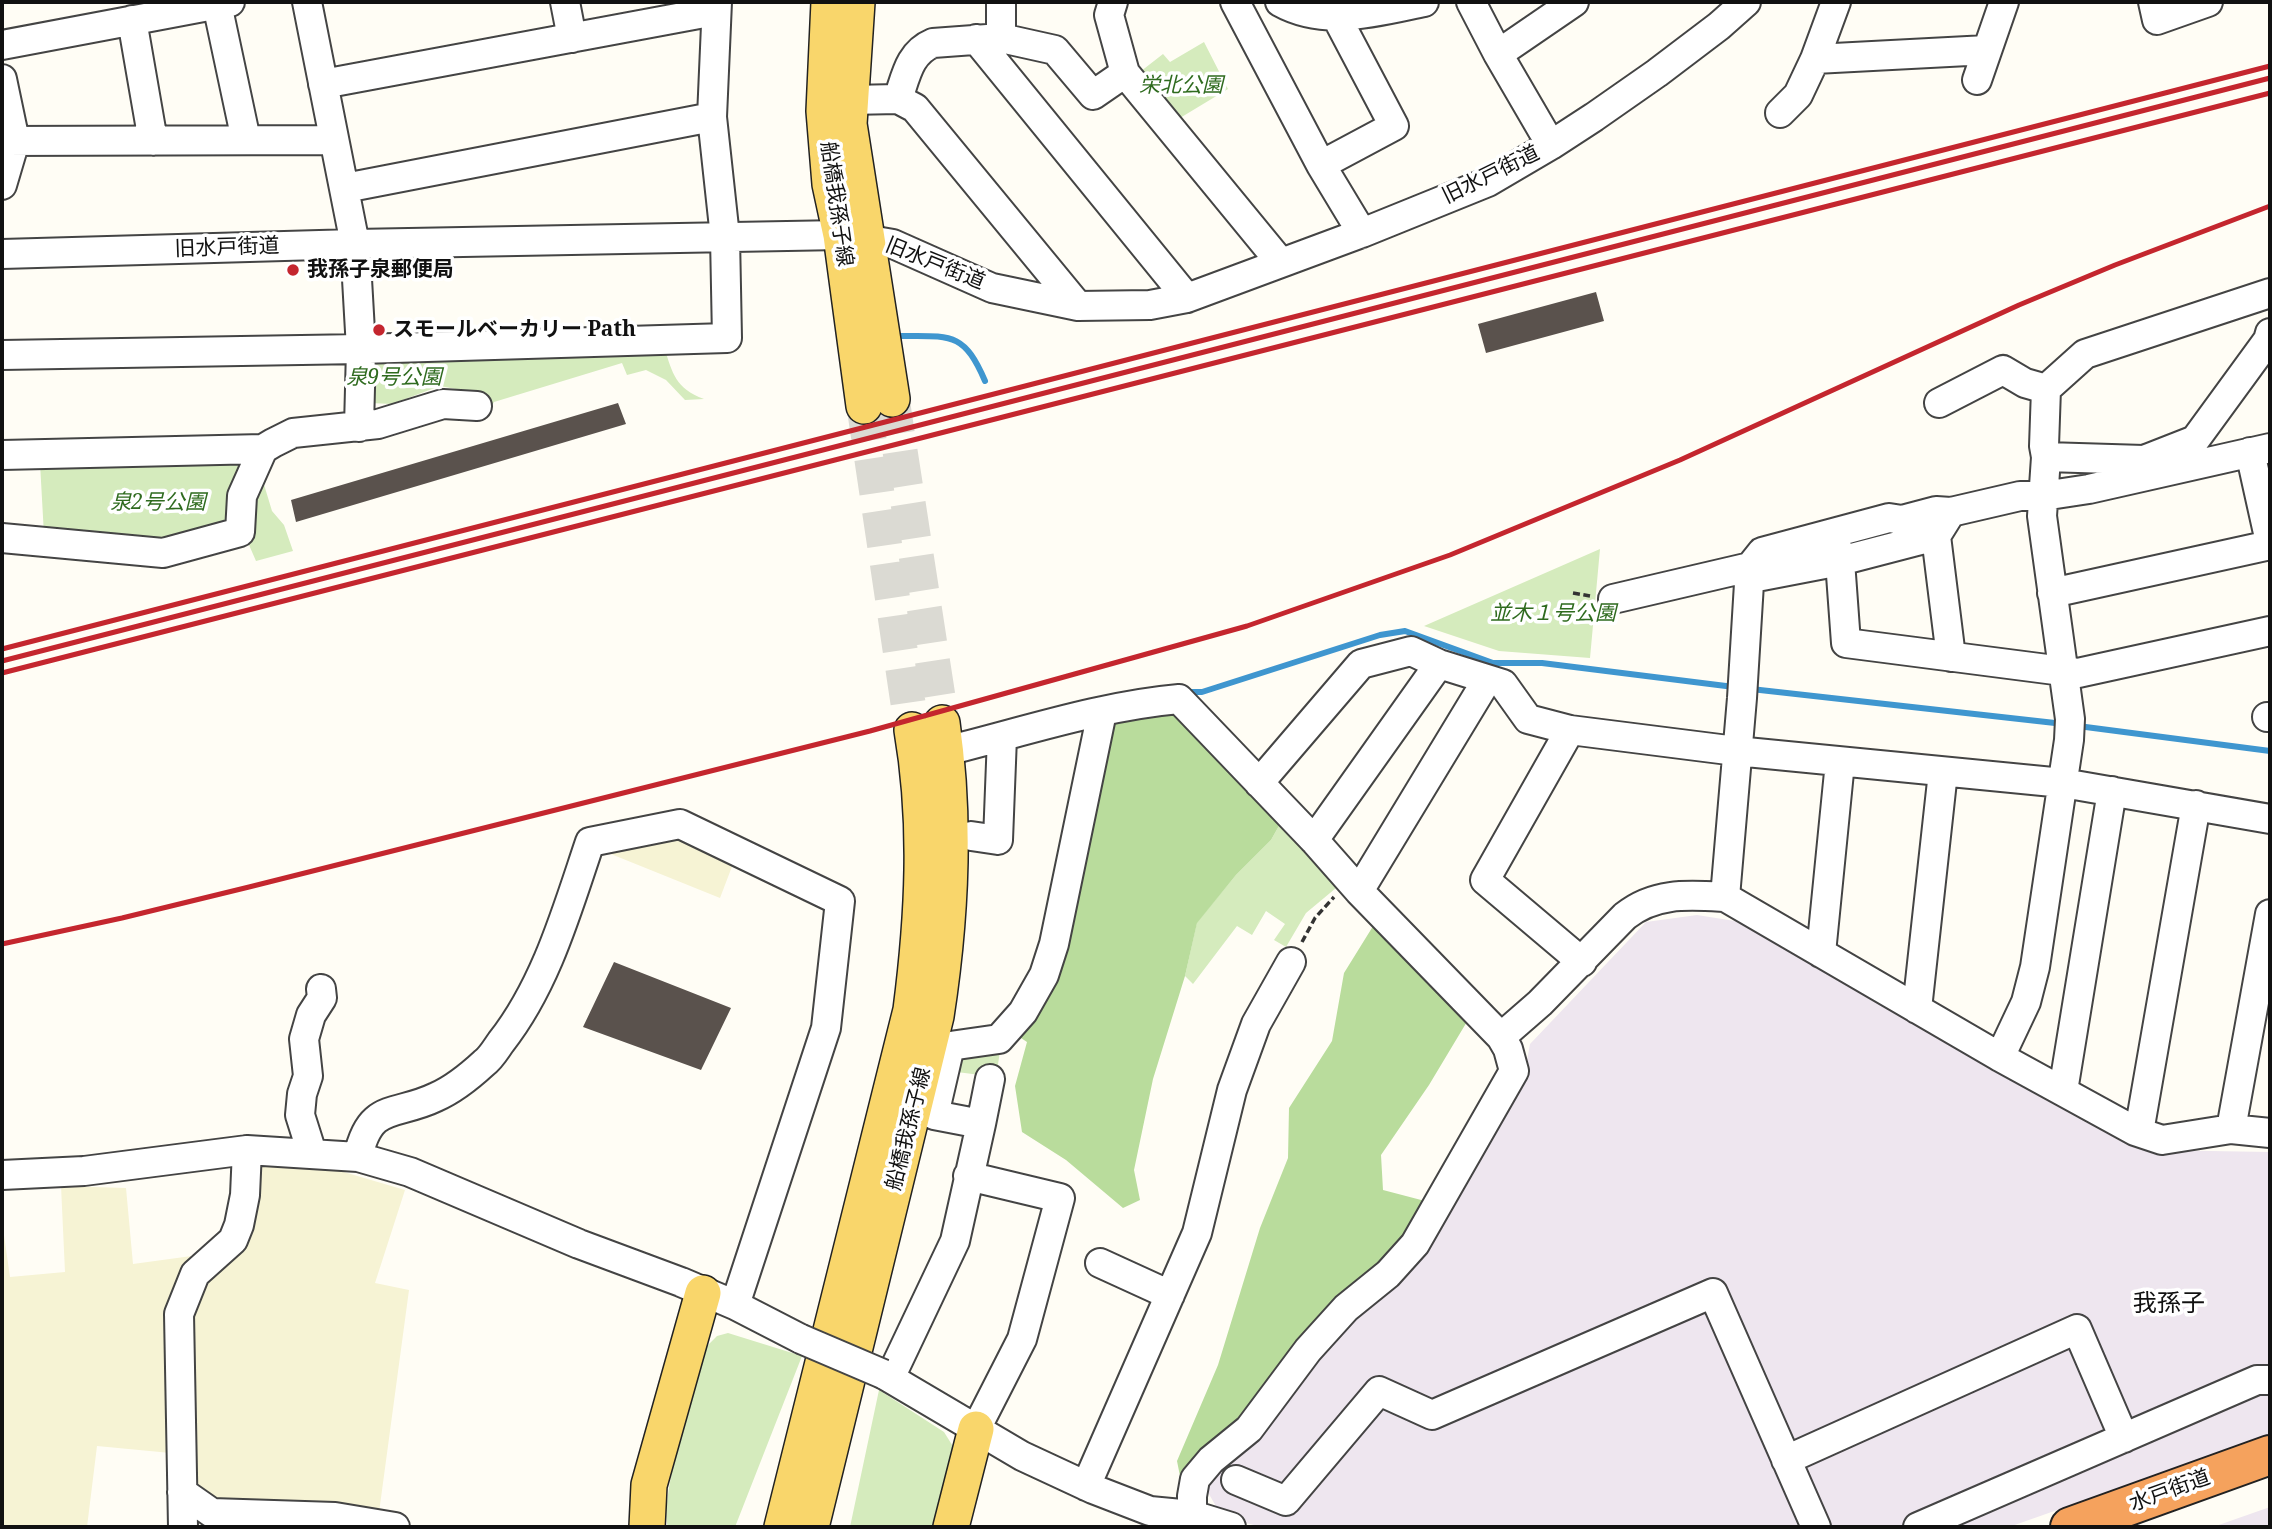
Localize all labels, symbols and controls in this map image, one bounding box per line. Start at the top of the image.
park label: 栄北公園 [1139,73,1223,99]
street label: 船橋我孫子線 [815,140,857,268]
street label: 旧水戸街道 [1438,141,1544,209]
street label: 旧水戸街道 [882,233,988,295]
street label: 旧水戸街道 [174,234,280,262]
place label: 我孫子泉郵便局 [307,257,454,283]
marker: 我孫子泉郵便局 [285,262,301,278]
place label: スモールベーカリー Path [393,317,636,343]
marker: スモールベーカリー Path [371,322,387,338]
park label: 泉9号公園 [346,365,442,391]
park label: 泉2号公園 [110,490,206,516]
park label: 並木１号公園 [1490,601,1616,627]
street label: 船橋我孫子線 [882,1065,936,1193]
district label: 我孫子 [2133,1290,2205,1318]
street label: 水戸街道 [2126,1465,2214,1517]

